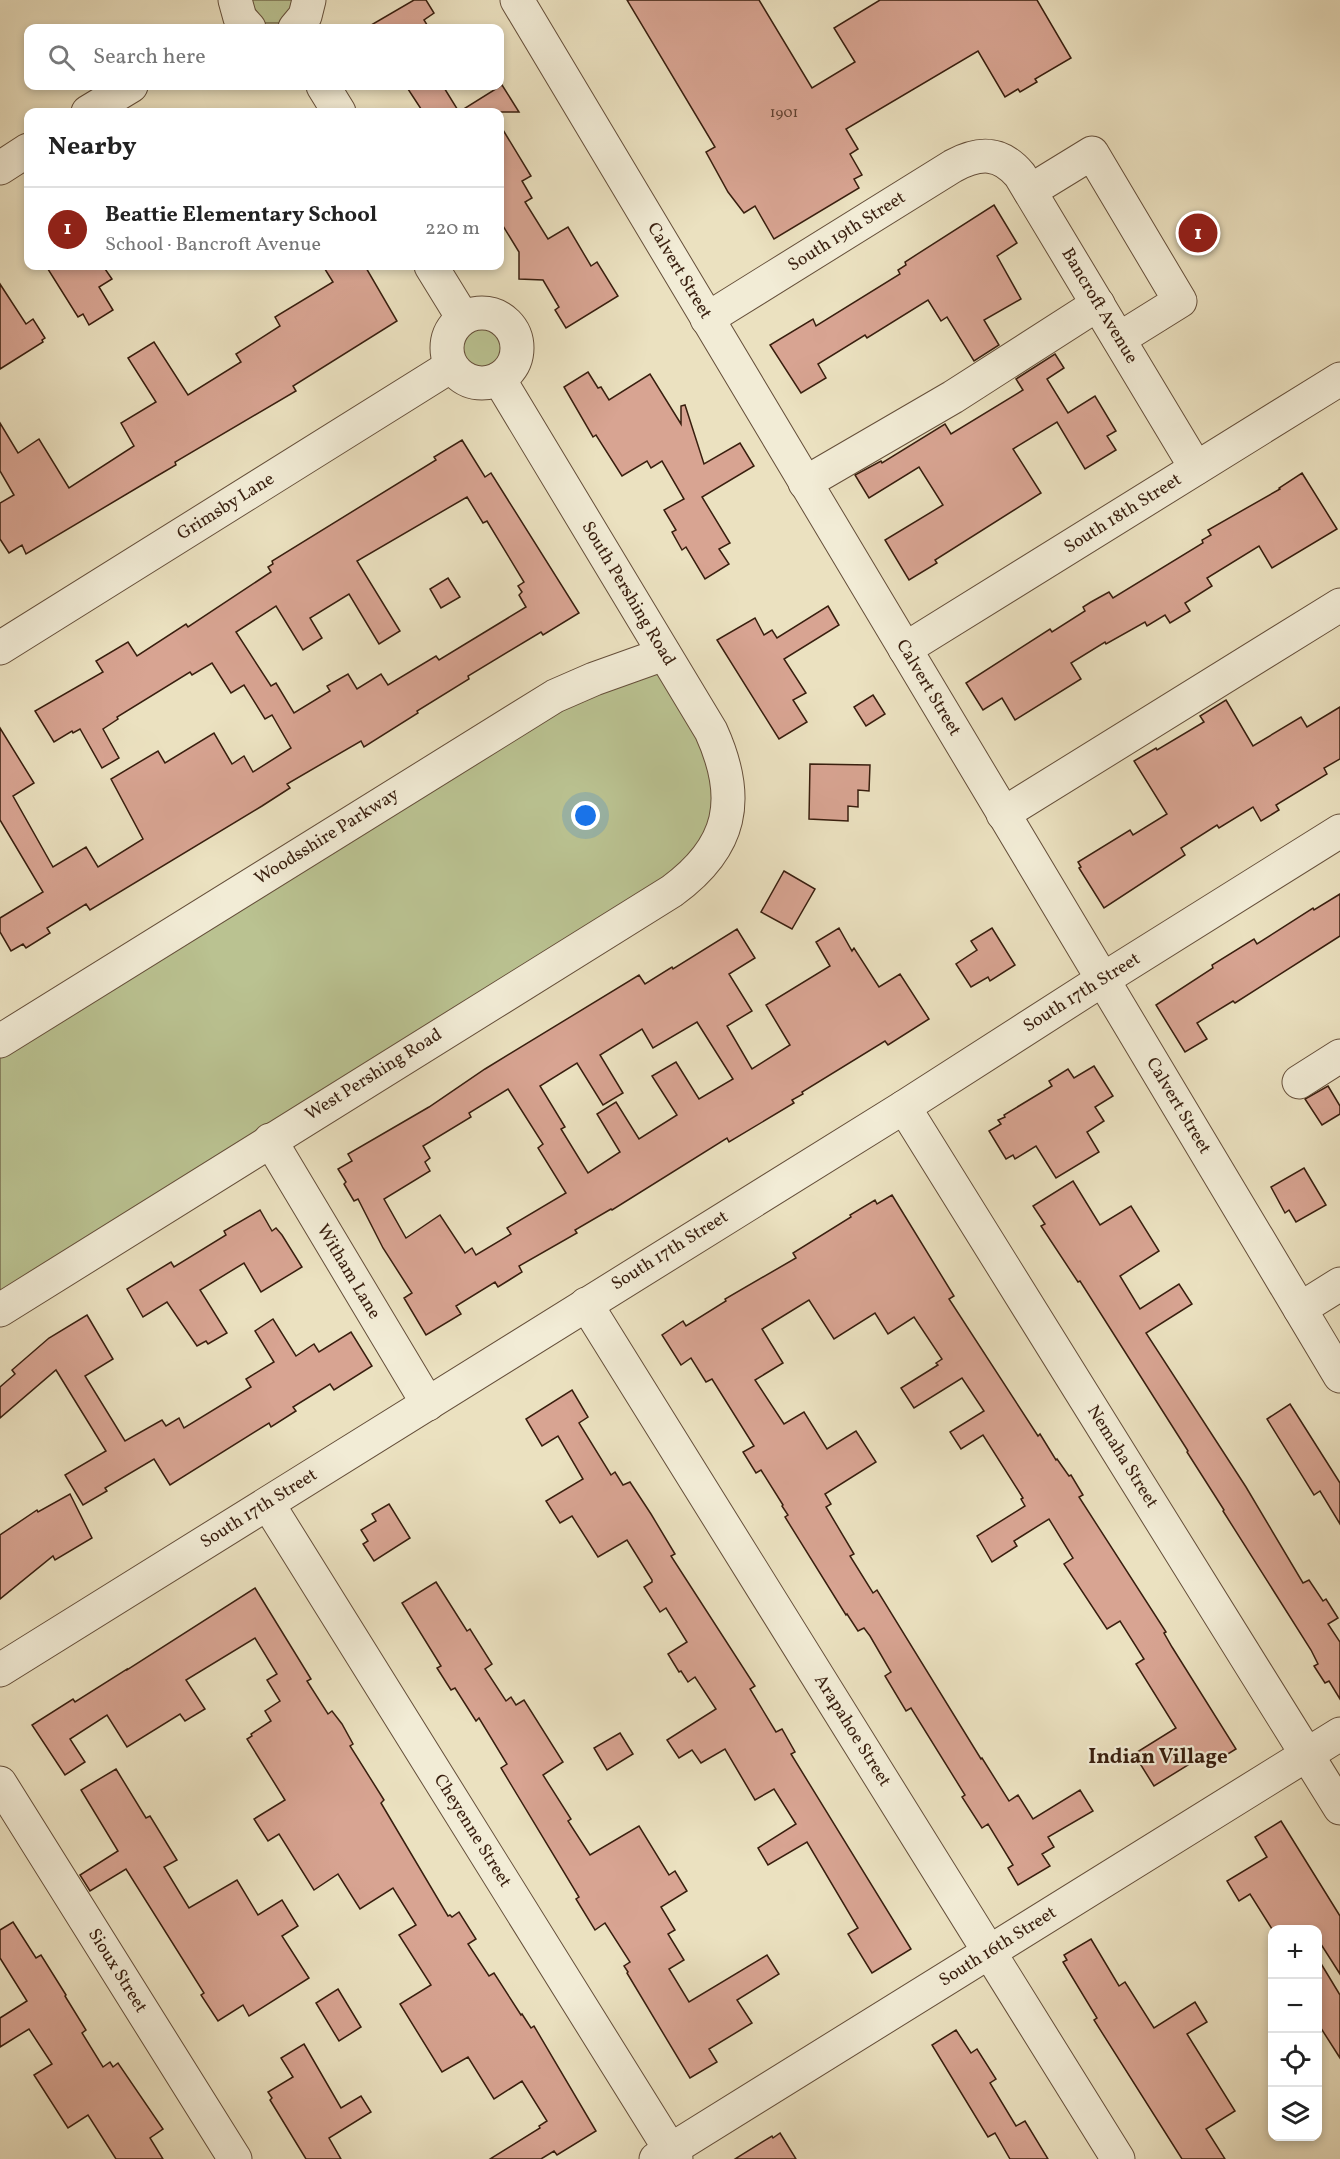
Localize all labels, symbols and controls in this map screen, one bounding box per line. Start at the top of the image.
search box [24,24,504,90]
icon: search [45,41,78,74]
text: Search here [93,42,206,73]
house number: 1901 [770,103,798,124]
text: Nearby [48,129,137,165]
street label: South 19th Street [783,186,911,278]
text: Beattie Elementary School [105,200,377,231]
pin: 1 [1178,210,1218,256]
text: 1 [63,215,72,243]
text: 220 m [425,215,480,243]
street label: Calvert Street [640,218,718,324]
text: School · Bancroft Avenue [105,231,321,259]
street label: Bancroft Avenue [1055,243,1143,369]
street label: Grimsby Lane [173,467,279,547]
street label: South 18th Street [1059,468,1187,560]
street label: South Pershing Road [575,517,681,671]
street label: Calvert Street [889,635,967,741]
street label: Woodsshire Parkway [250,782,404,892]
your location [571,801,600,830]
street label: South 17th Street [1019,947,1145,1039]
street label: West Pershing Road [301,1023,447,1127]
street label: Calvert Street [1139,1053,1217,1159]
street label: South 17th Street [607,1205,733,1297]
street label: Witham Lane [310,1220,386,1324]
street label: Nemaha Street [1080,1401,1164,1513]
street label: South 17th Street [196,1463,322,1555]
street label: Arapahoe Street [807,1670,897,1792]
district label: Indian Village [1088,1743,1228,1772]
street label: Cheyenne Street [427,1769,517,1893]
street label: South 16th Street [934,1901,1062,1993]
street label: Sioux Street [81,1924,153,2018]
map controls [1268,1925,1322,2141]
button: + [1268,1925,1322,1979]
button: − [1268,1979,1322,2033]
button: locate [1268,2033,1322,2087]
button: layers [1268,2087,1322,2141]

